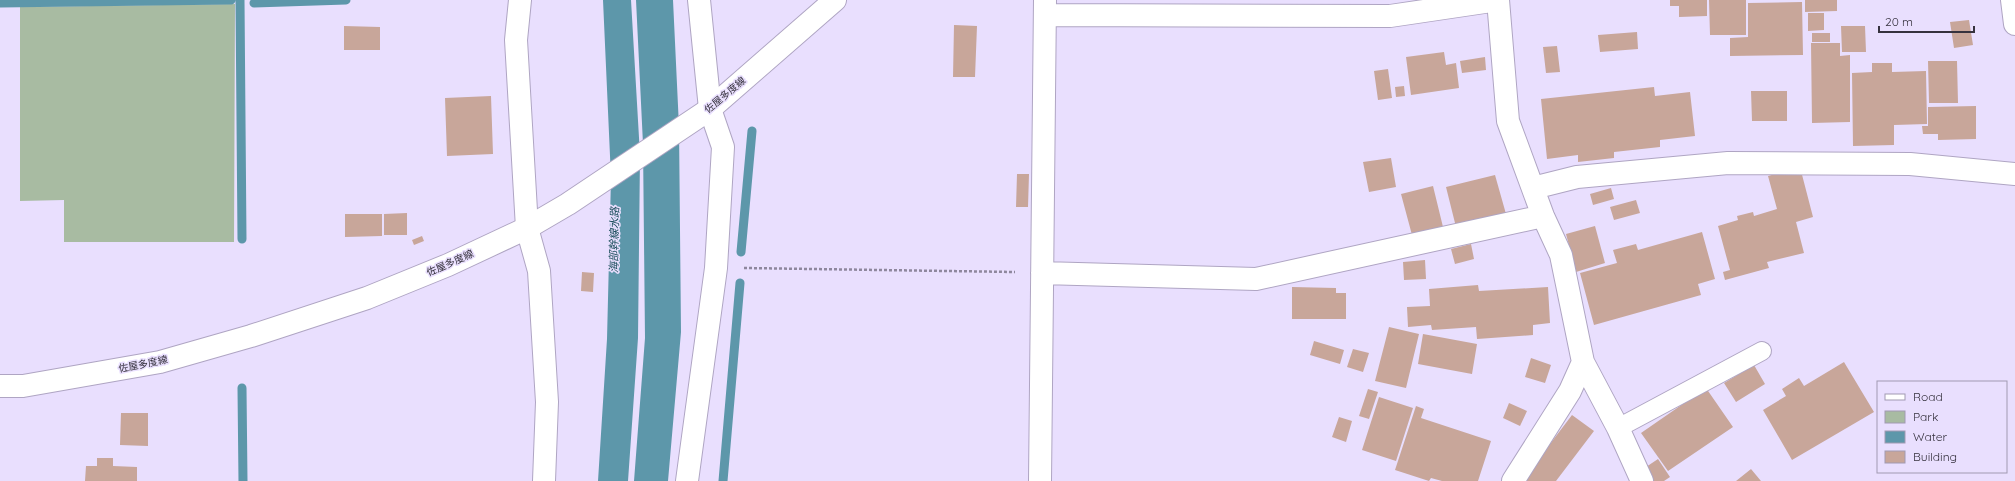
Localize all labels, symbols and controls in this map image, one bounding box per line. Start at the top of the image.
scale bar [1879,8,1974,34]
text: 20 m [1885,14,1913,29]
street label: 佐屋多度線 [702,74,748,116]
water label: 海部幹線水路 [606,206,622,273]
street label: 佐屋多度線 [425,247,475,279]
street label: 佐屋多度線 [117,353,169,375]
legend [1877,381,2007,473]
text: Road [1913,389,1943,404]
text: Park [1913,409,1938,424]
text: Water [1913,429,1948,444]
text: Building [1913,449,1957,464]

